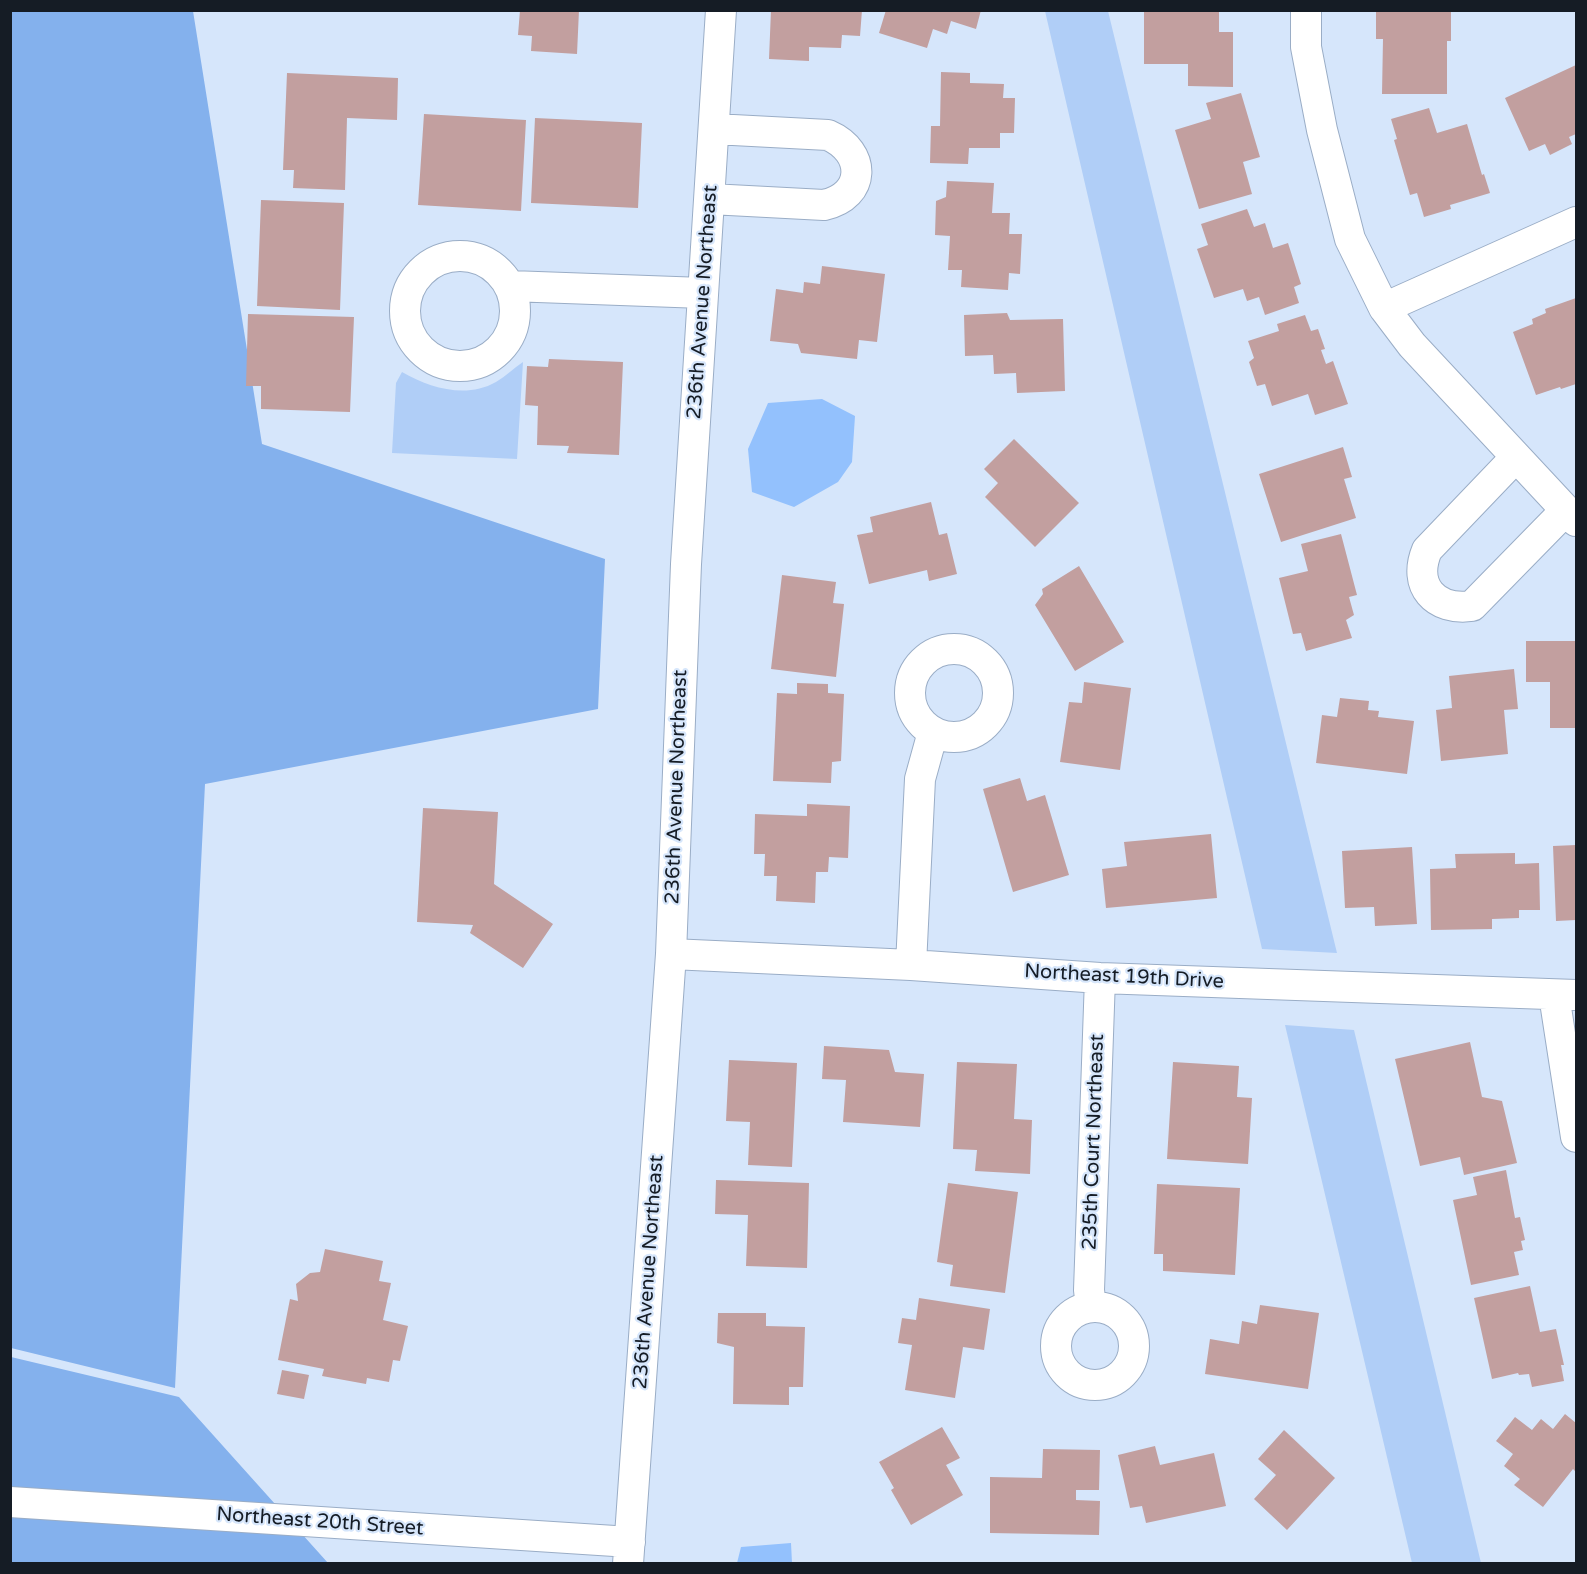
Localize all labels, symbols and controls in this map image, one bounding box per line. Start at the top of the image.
street label: 236th Avenue Northeast [683,184,723,420]
street label: 236th Avenue Northeast [661,669,693,905]
street label: Northeast 19th Drive [1024,960,1224,994]
street label: 235th Court Northeast [1078,1034,1110,1250]
street label: 236th Avenue Northeast [629,1154,669,1390]
street label: Northeast 20th Street [216,1503,424,1541]

